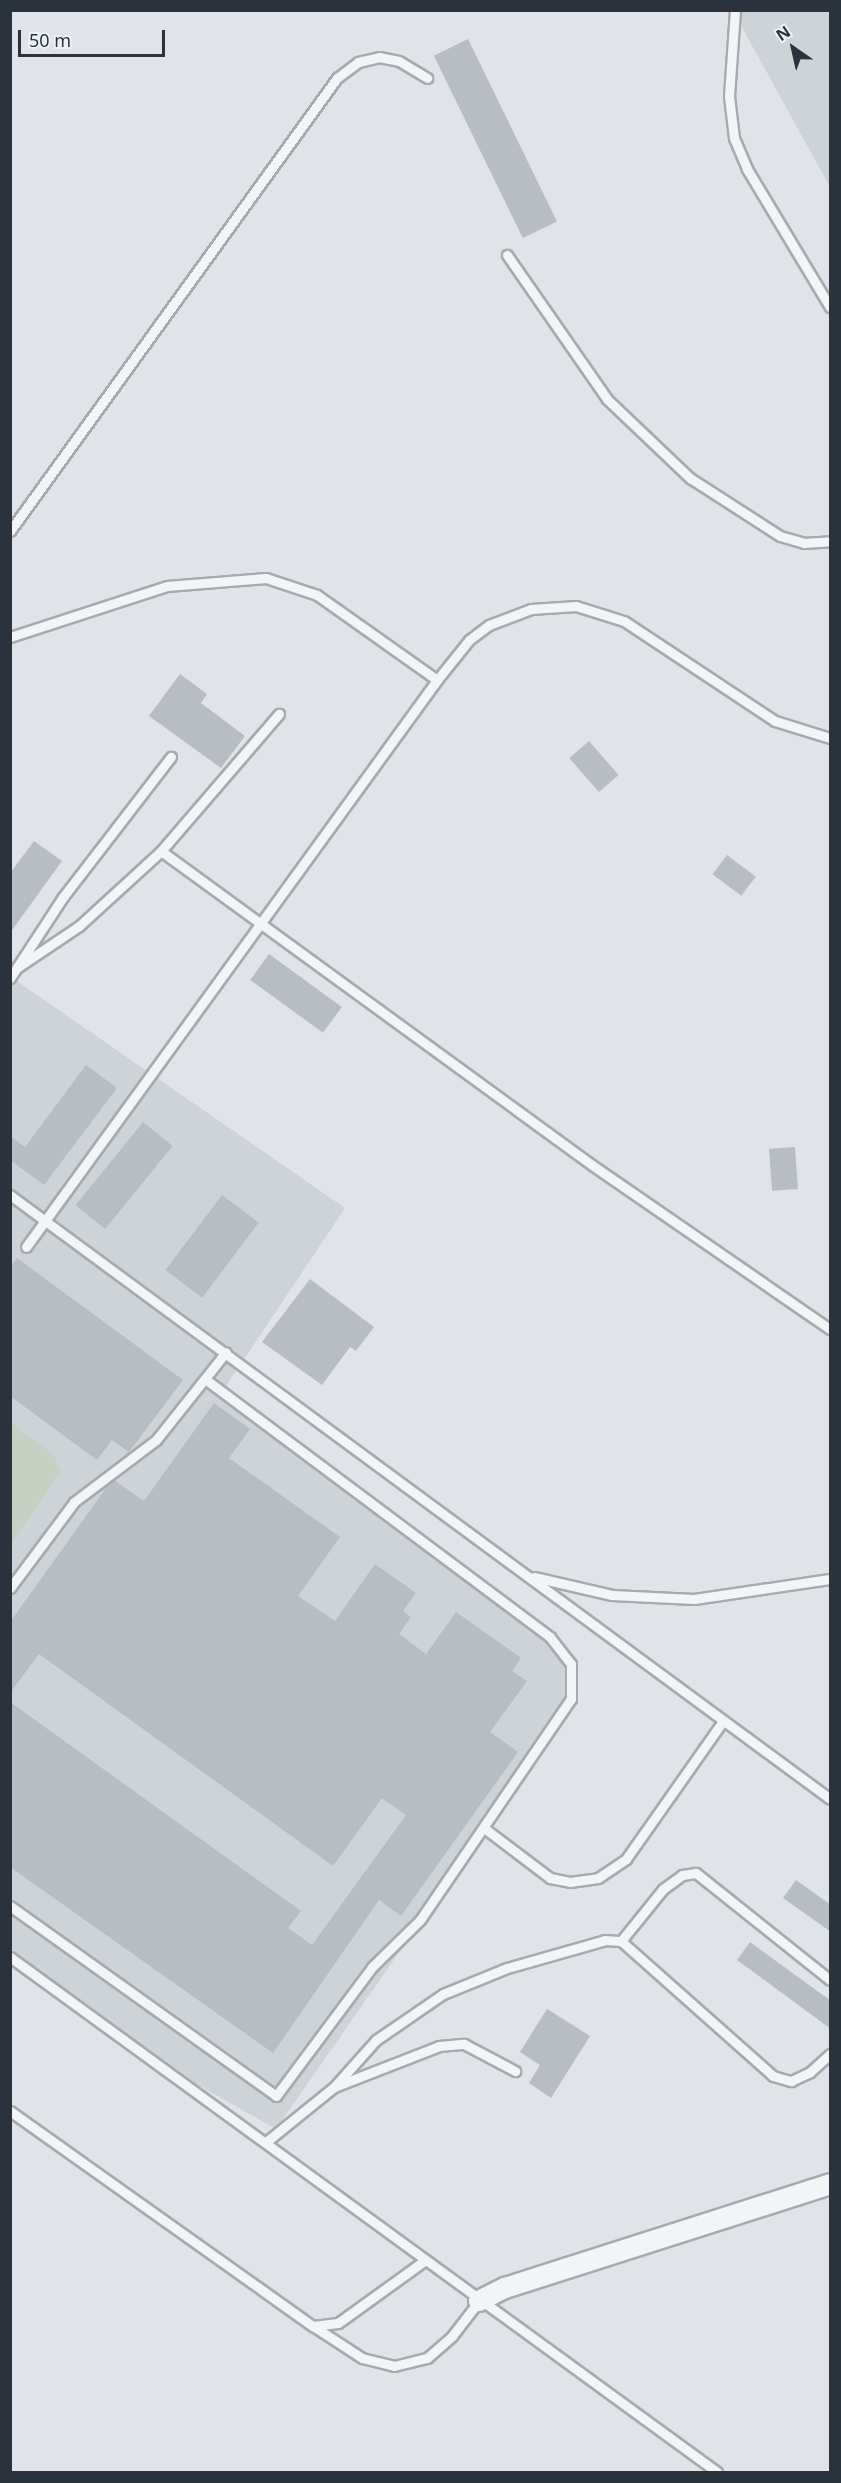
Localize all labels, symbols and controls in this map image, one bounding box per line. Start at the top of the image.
scale bar [21,18,168,56]
north arrow [763,18,823,78]
text: N [771,20,794,46]
text: 50 m [29,28,71,52]

